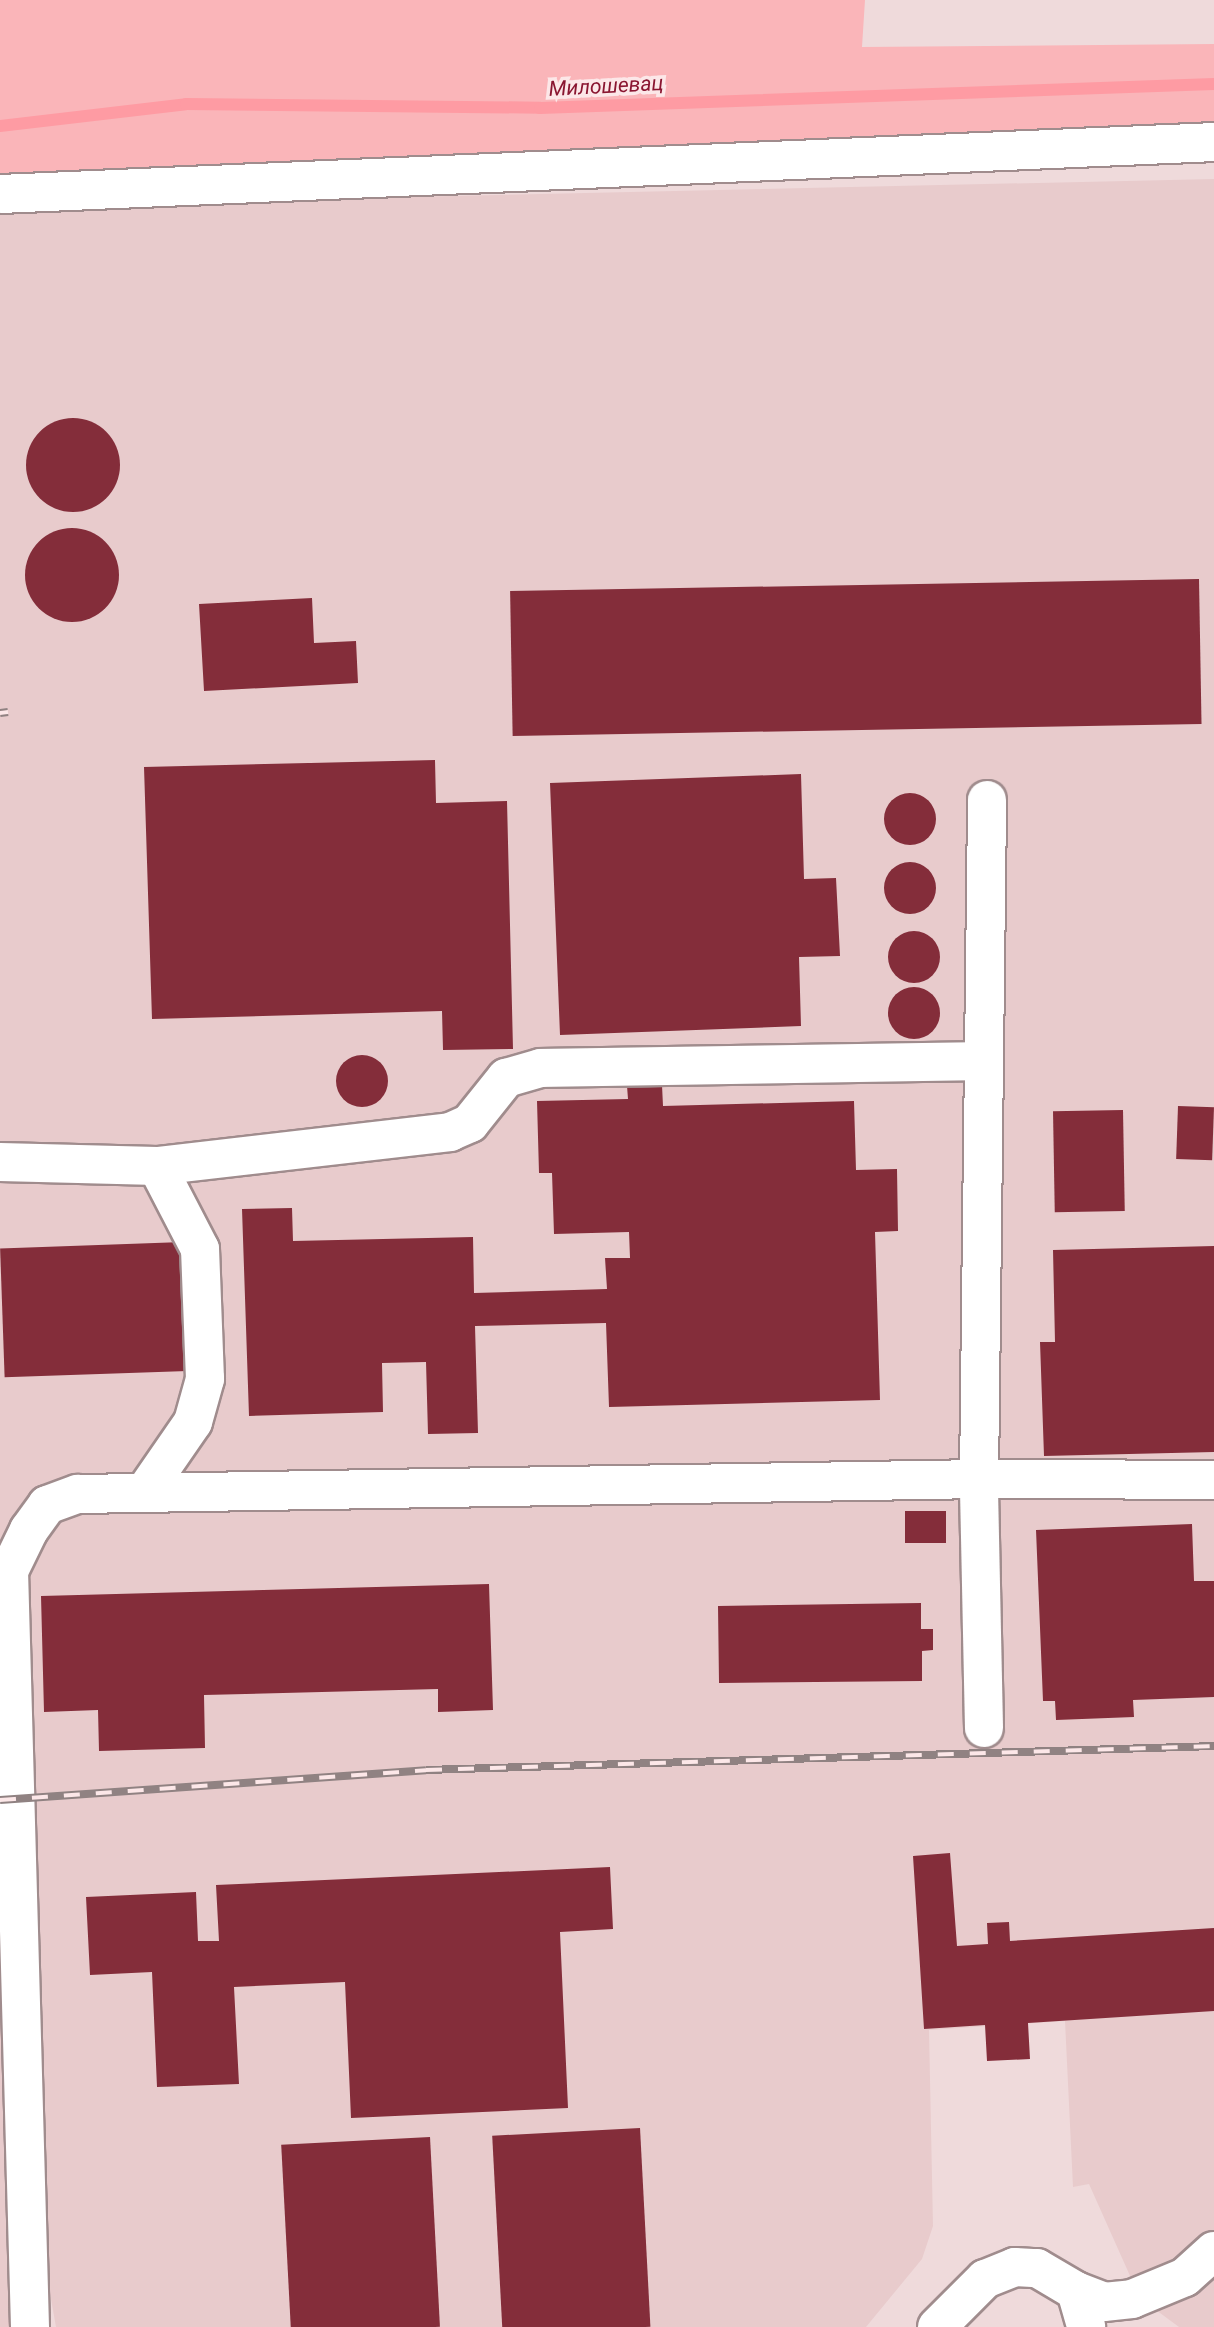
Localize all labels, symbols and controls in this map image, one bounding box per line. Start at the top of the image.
water label: Милошевац [548,70,664,102]

